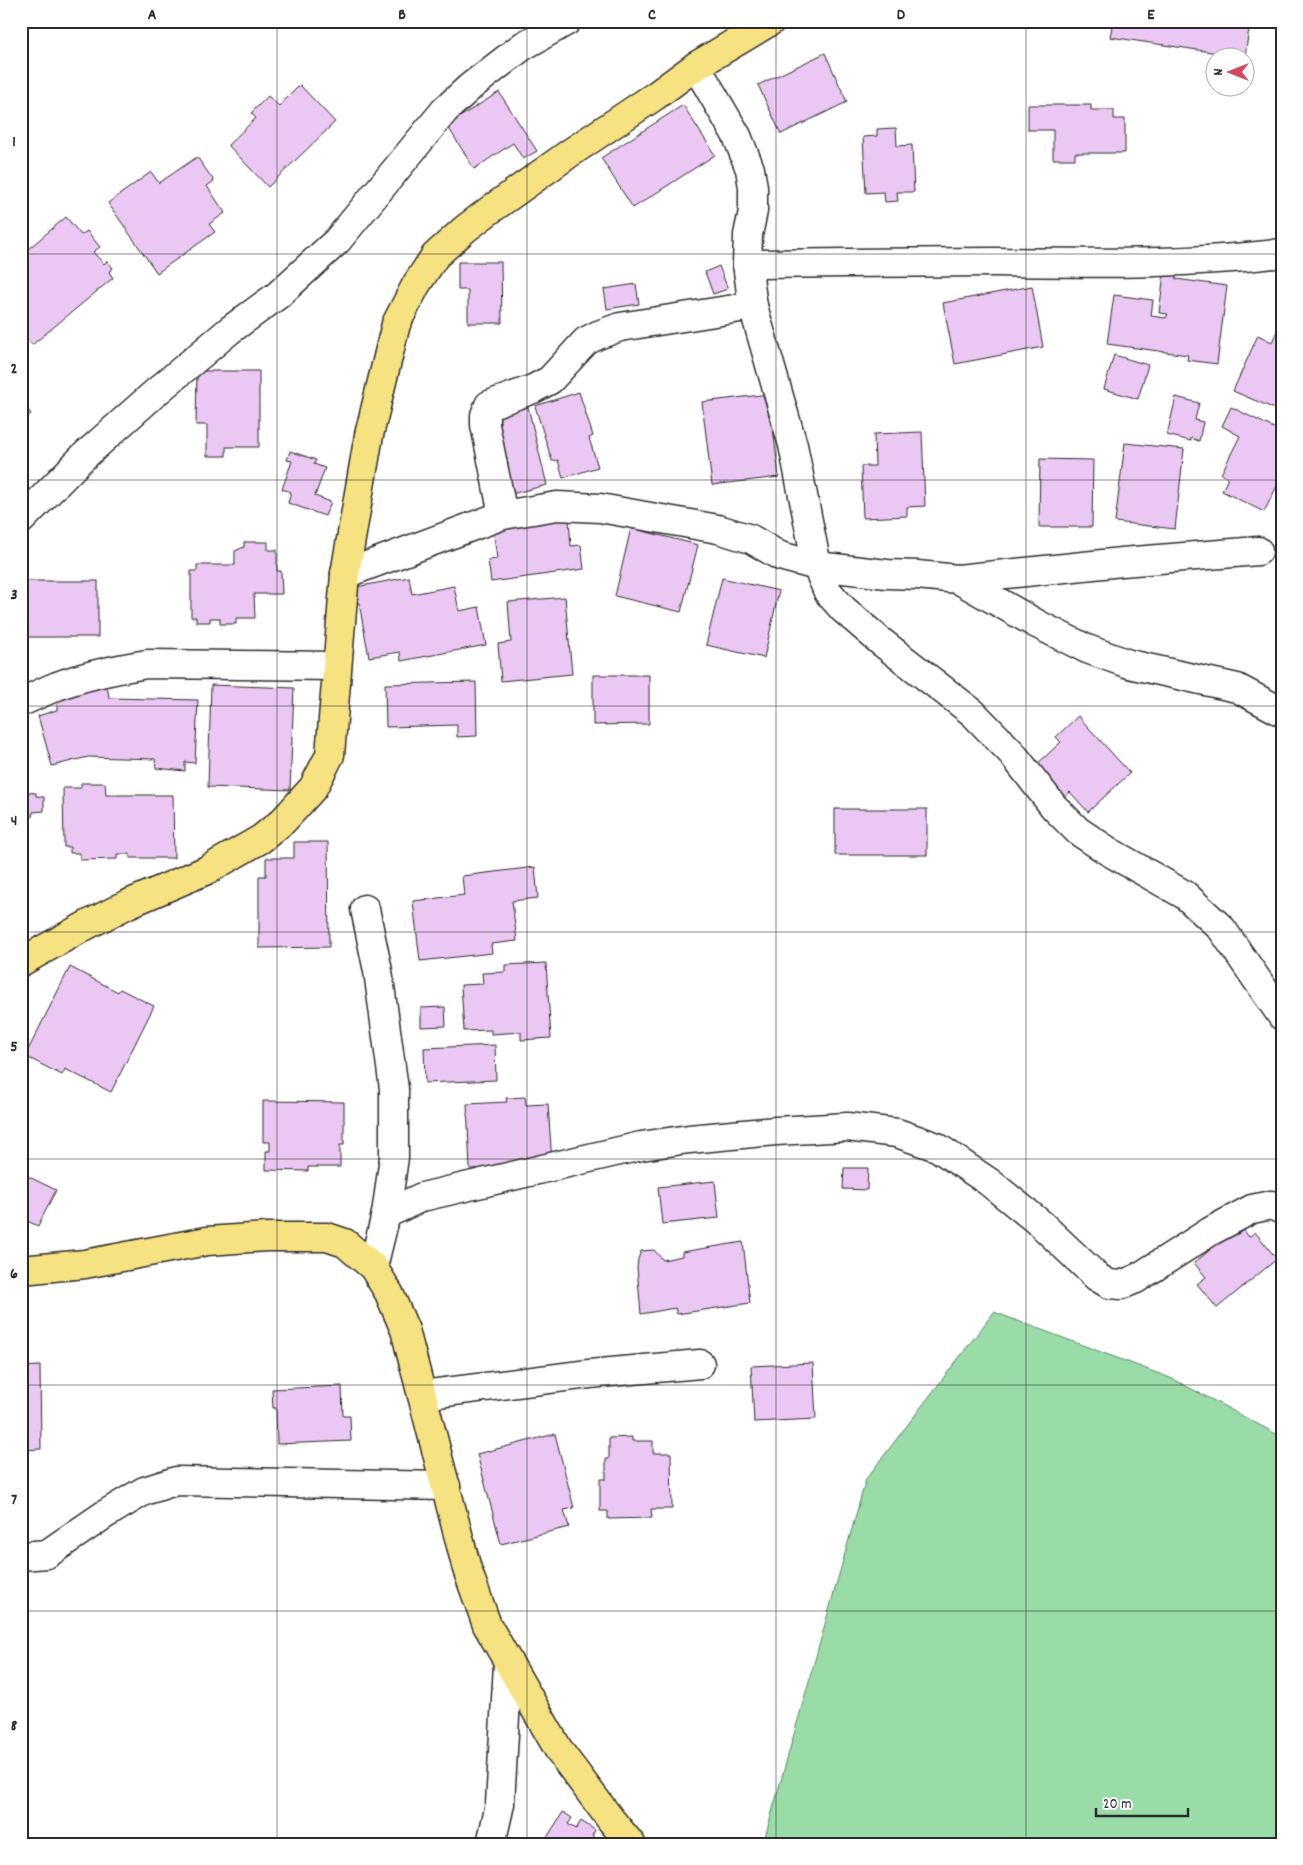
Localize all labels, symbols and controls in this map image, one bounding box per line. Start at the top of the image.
text: A [148,4,157,27]
text: B [398,4,406,27]
text: C [648,4,656,27]
text: D [897,4,906,27]
text: E [1147,4,1155,27]
north arrow [1206,48,1256,98]
text: N [1209,68,1229,75]
text: 1 [12,131,16,154]
text: 2 [11,358,18,381]
text: 3 [10,584,18,607]
text: 4 [11,810,17,833]
text: 5 [10,1036,18,1059]
text: 6 [10,1263,18,1286]
text: 7 [11,1489,17,1512]
text: 8 [11,1715,18,1738]
scale bar [1096,1785,1188,1817]
text: 20 m [1103,1794,1131,1816]

